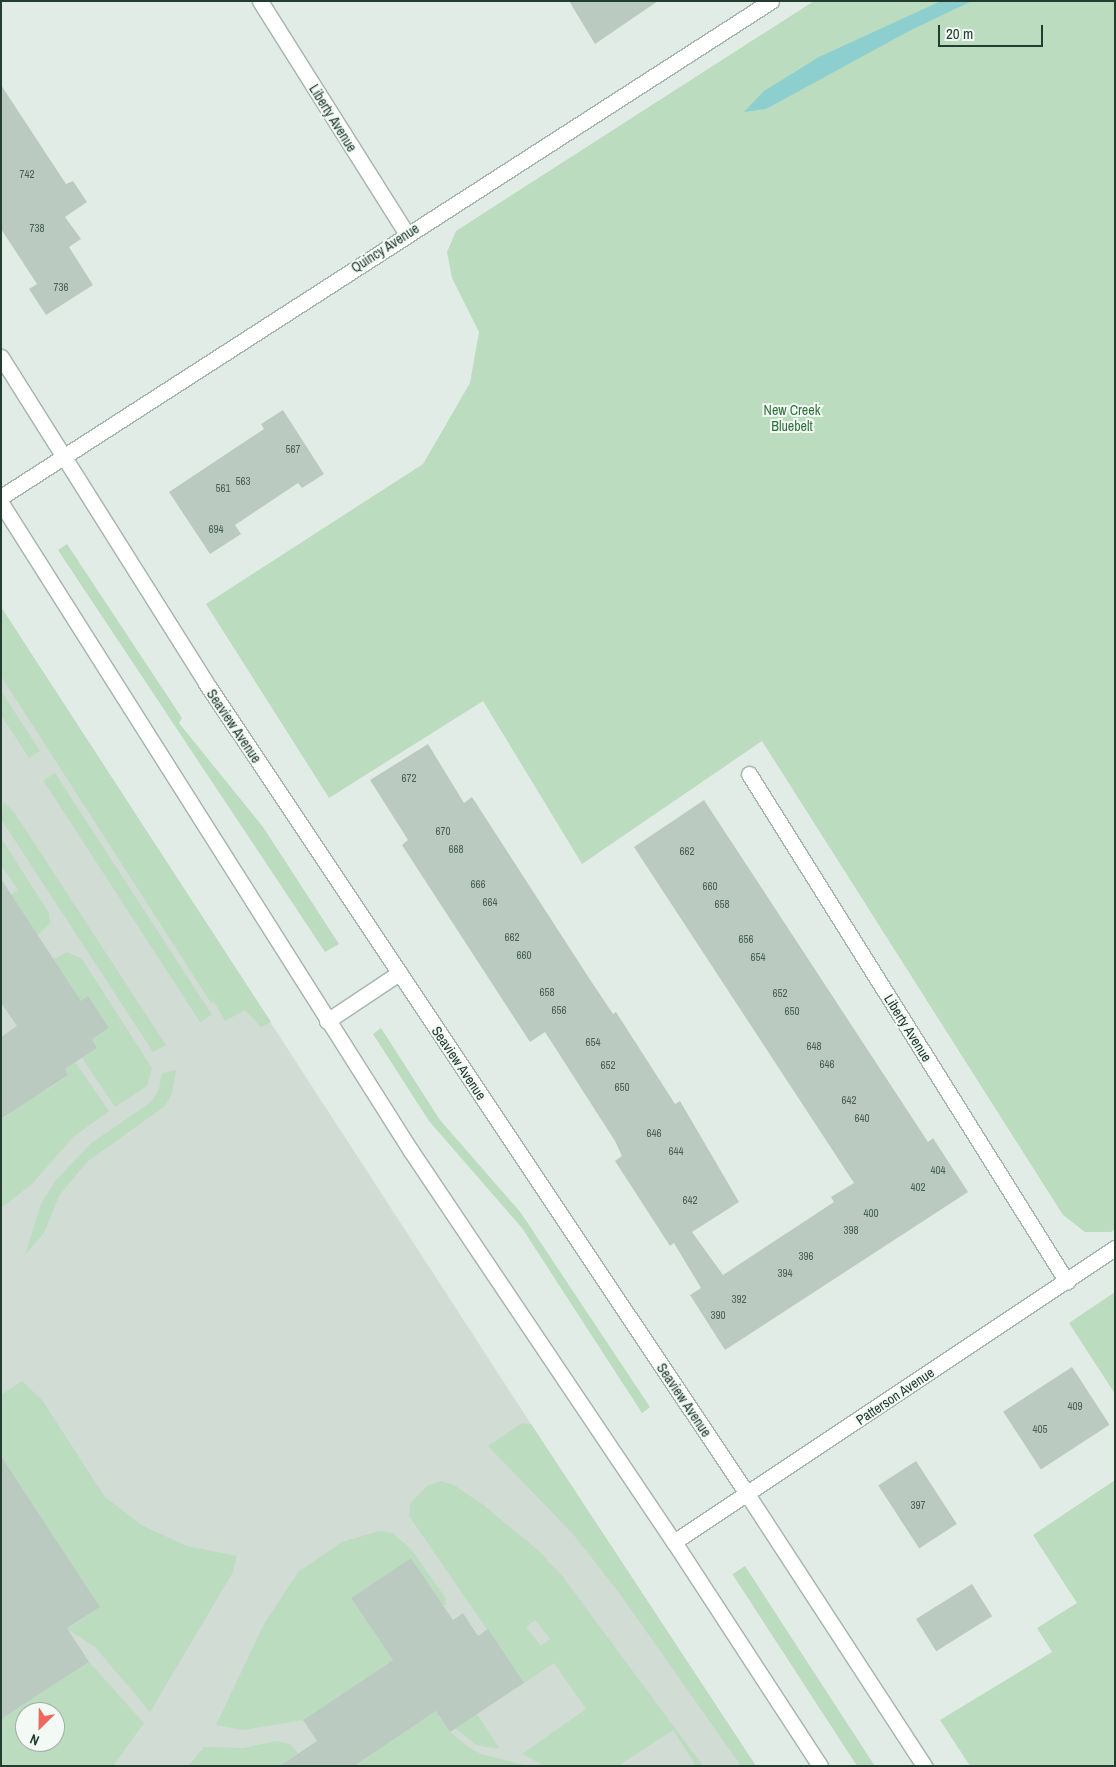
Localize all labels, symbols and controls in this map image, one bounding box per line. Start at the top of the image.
scale bar [941,15,1046,47]
text: 20 m [946,23,973,44]
street label: Liberty Avenue [305,81,361,155]
house number: 742 [19,167,35,181]
street label: Quincy Avenue [348,220,422,276]
house number: 738 [29,221,45,235]
house number: 736 [53,280,69,294]
park label: New Creek Bluebelt [764,402,820,434]
house number: 567 [285,442,301,456]
house number: 563 [235,474,251,488]
house number: 561 [215,481,231,495]
house number: 694 [208,522,224,536]
street label: Seaview Avenue [203,686,265,766]
house number: 672 [401,771,417,785]
house number: 670 [435,824,451,838]
house number: 668 [448,842,464,856]
house number: 662 [679,844,695,858]
house number: 666 [470,877,486,891]
house number: 660 [702,879,718,893]
house number: 664 [482,895,498,909]
house number: 658 [714,897,730,911]
house number: 662 [504,930,520,944]
house number: 656 [738,932,754,946]
house number: 660 [516,948,532,962]
house number: 654 [750,950,766,964]
house number: 658 [539,985,555,999]
house number: 652 [772,986,788,1000]
street label: Liberty Avenue [880,991,936,1065]
house number: 656 [551,1003,567,1017]
house number: 650 [784,1004,800,1018]
street label: Seaview Avenue [428,1023,490,1103]
house number: 654 [585,1035,601,1049]
house number: 648 [806,1039,822,1053]
house number: 646 [819,1057,835,1071]
house number: 652 [600,1058,616,1072]
house number: 650 [614,1080,630,1094]
house number: 642 [841,1093,857,1107]
house number: 640 [854,1111,870,1125]
house number: 646 [646,1126,662,1140]
house number: 644 [668,1144,684,1158]
house number: 404 [930,1163,946,1177]
house number: 402 [910,1180,926,1194]
house number: 642 [682,1193,698,1207]
house number: 400 [863,1206,879,1220]
house number: 398 [843,1223,859,1237]
house number: 396 [798,1249,814,1263]
house number: 394 [777,1266,793,1280]
house number: 392 [731,1292,747,1306]
house number: 390 [710,1308,726,1322]
street label: Seaview Avenue [653,1360,715,1440]
street label: Patterson Avenue [853,1364,937,1428]
house number: 409 [1067,1399,1083,1413]
house number: 405 [1032,1422,1048,1436]
house number: 397 [910,1498,926,1512]
north arrow [15,1702,65,1752]
text: N [27,1730,42,1750]

